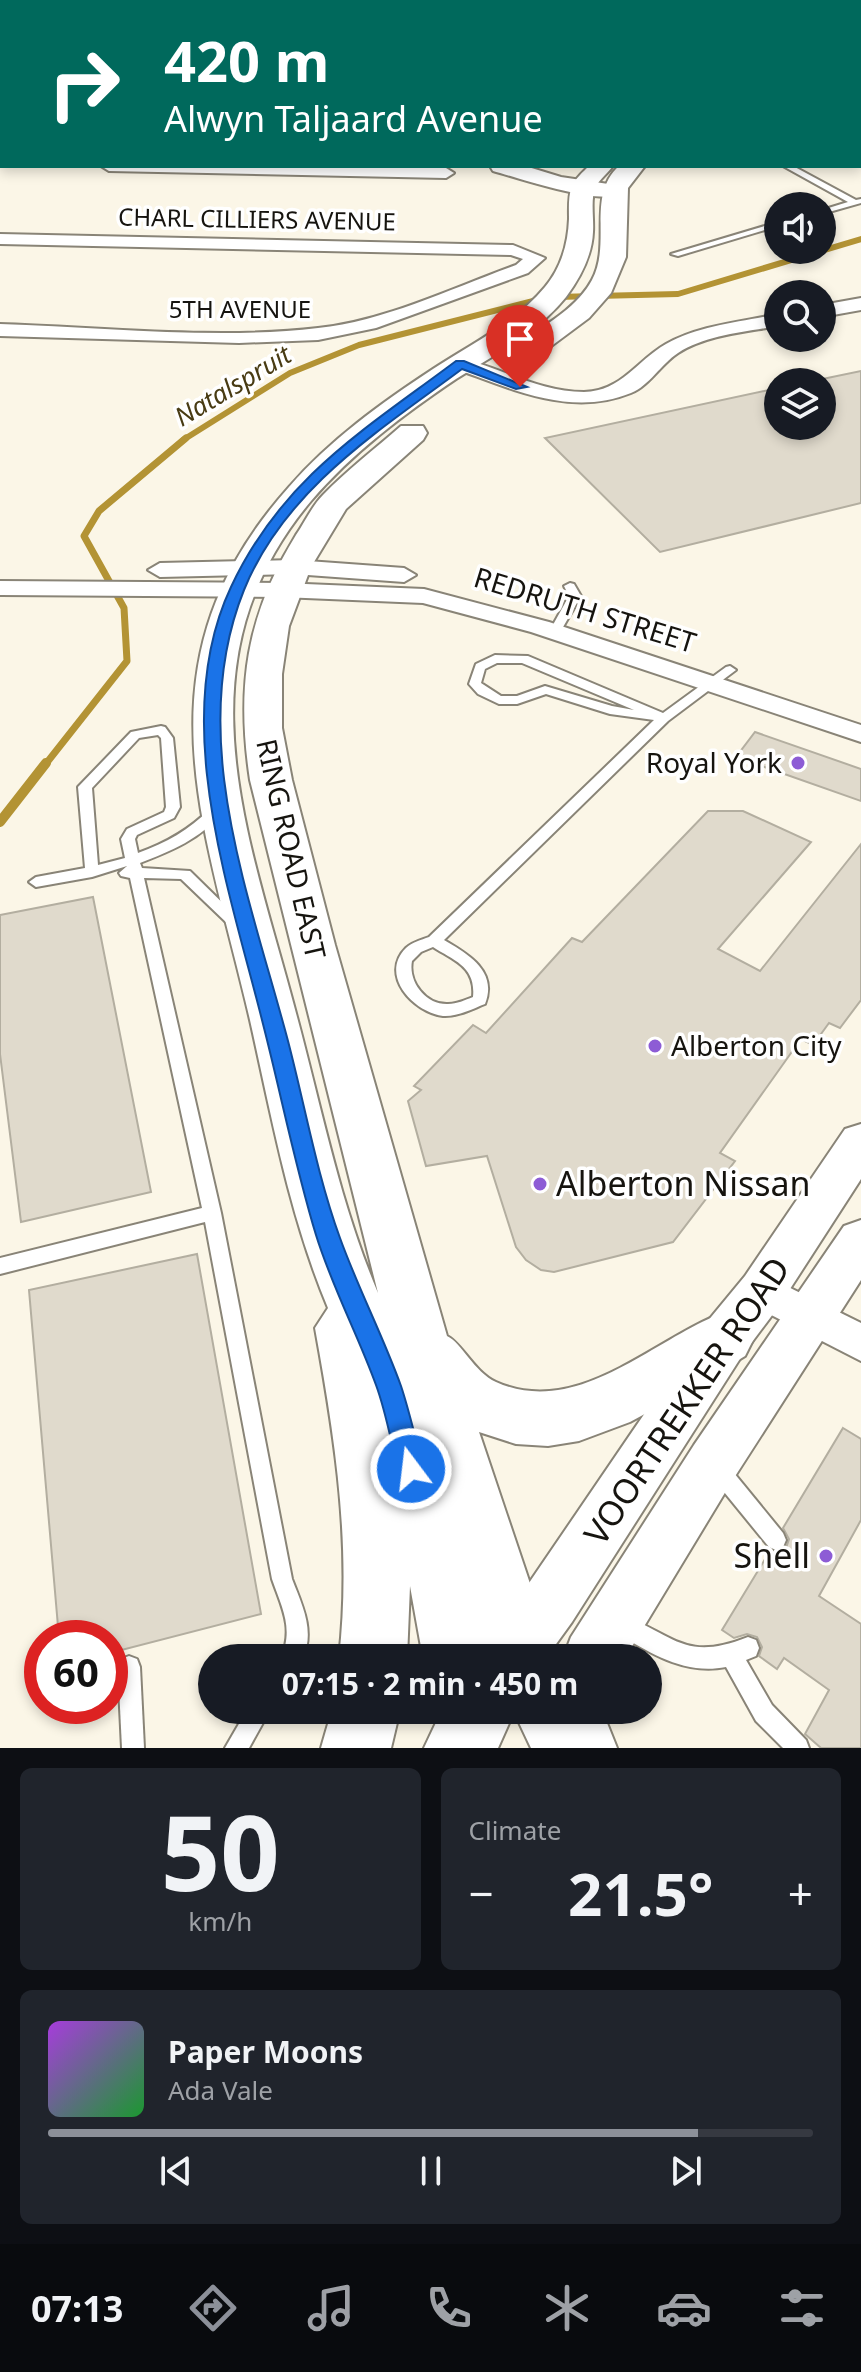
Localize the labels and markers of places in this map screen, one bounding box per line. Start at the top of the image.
pin [486,305,554,387]
place label: Royal York [646,743,782,781]
marker: Royal York [789,754,807,772]
place label: Alberton City [671,1026,842,1064]
marker: Alberton City [646,1037,664,1055]
place label: Alberton Nissan [556,1160,811,1206]
marker: Alberton Nissan [531,1175,549,1193]
place label: Shell [734,1532,810,1578]
marker: Shell [817,1547,835,1565]

